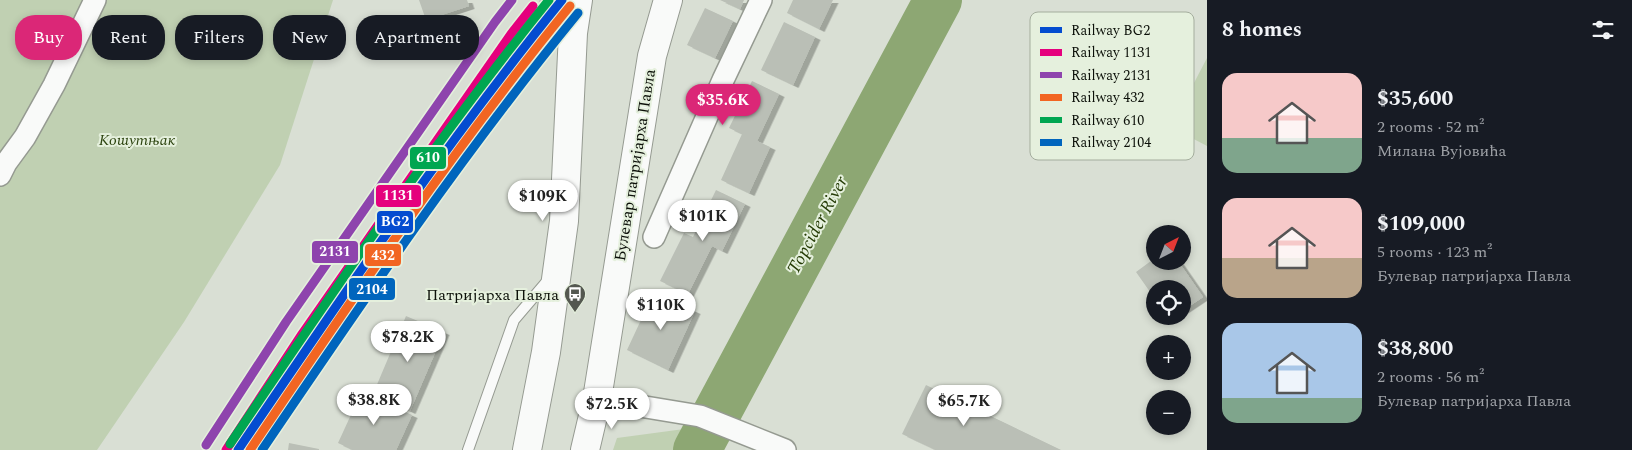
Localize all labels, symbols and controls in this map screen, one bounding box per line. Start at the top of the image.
legend [1030,12,1194,160]
text: 8 homes [1222,14,1302,46]
chip: Buy [15,15,82,60]
chip: Rent [92,15,165,60]
chip: Filters [175,15,263,60]
chip: New [273,15,346,60]
chip: Apartment [356,15,479,60]
icon: filters [1589,16,1617,44]
text: Railway BG2 [1071,20,1150,41]
text: Railway 1131 [1071,42,1151,63]
text: Railway 2131 [1071,65,1151,86]
street label: Булевар патријарха Павла [608,67,662,263]
text: $35,600 [1377,83,1453,115]
pin: $35.6K [682,84,764,126]
text: Railway 432 [1071,87,1144,108]
text: $35.6K [697,88,749,112]
icon: home [1262,93,1322,153]
text: Railway 610 [1071,110,1144,131]
text: 2 rooms · 52 m² [1377,115,1484,139]
park label: Кошутњак [99,128,176,152]
text: Railway 2104 [1071,132,1151,153]
text: Милана Вујовића [1377,139,1506,163]
line badge: 610 [409,146,447,170]
text: 610 [416,147,440,168]
water label: Topcider River [780,171,855,279]
pin: $109K [508,180,578,222]
line badge: 1131 [375,184,422,208]
text: $109K [519,184,567,208]
text: 1131 [382,185,414,206]
pin: $101K [668,200,738,242]
text: $101K [679,204,727,228]
text: $109,000 [1377,208,1465,240]
line badge: BG2 [376,210,414,234]
text: BG2 [381,211,409,232]
icon: home [1262,218,1322,278]
north arrow [1146,225,1191,270]
map controls [1146,225,1191,435]
line badge: 2131 [311,240,359,264]
text: 5 rooms · 123 m² [1377,240,1492,264]
text: 2131 [319,241,351,262]
line badge: 432 [364,243,402,267]
text: 432 [371,245,395,266]
text: Булевар патријарха Павла [1377,264,1571,288]
line badge: 2104 [348,277,396,301]
text: 2104 [356,279,388,300]
button: locate [1146,280,1191,325]
bus stop icon: Патријарха Павла [563,282,587,313]
place label: Патријарха Павла [426,283,559,307]
pin: $110K [626,288,696,331]
text: $110K [637,293,685,317]
pin: $78.2K [367,320,449,363]
text: $78.2K [382,325,434,349]
text: $38,800 [1377,333,1453,365]
button: + [1146,335,1191,380]
icon: home [1262,343,1322,403]
text: 2 rooms · 56 m² [1377,365,1484,389]
pin: $38.8K [333,384,415,426]
pin: $65.7K [923,384,1005,427]
text: $38.8K [348,388,400,412]
pin: $72.5K [571,388,653,430]
text: $65.7K [938,389,990,413]
text: Булевар патријарха Павла [1377,389,1571,413]
button: − [1146,390,1191,435]
text: $72.5K [586,392,638,416]

